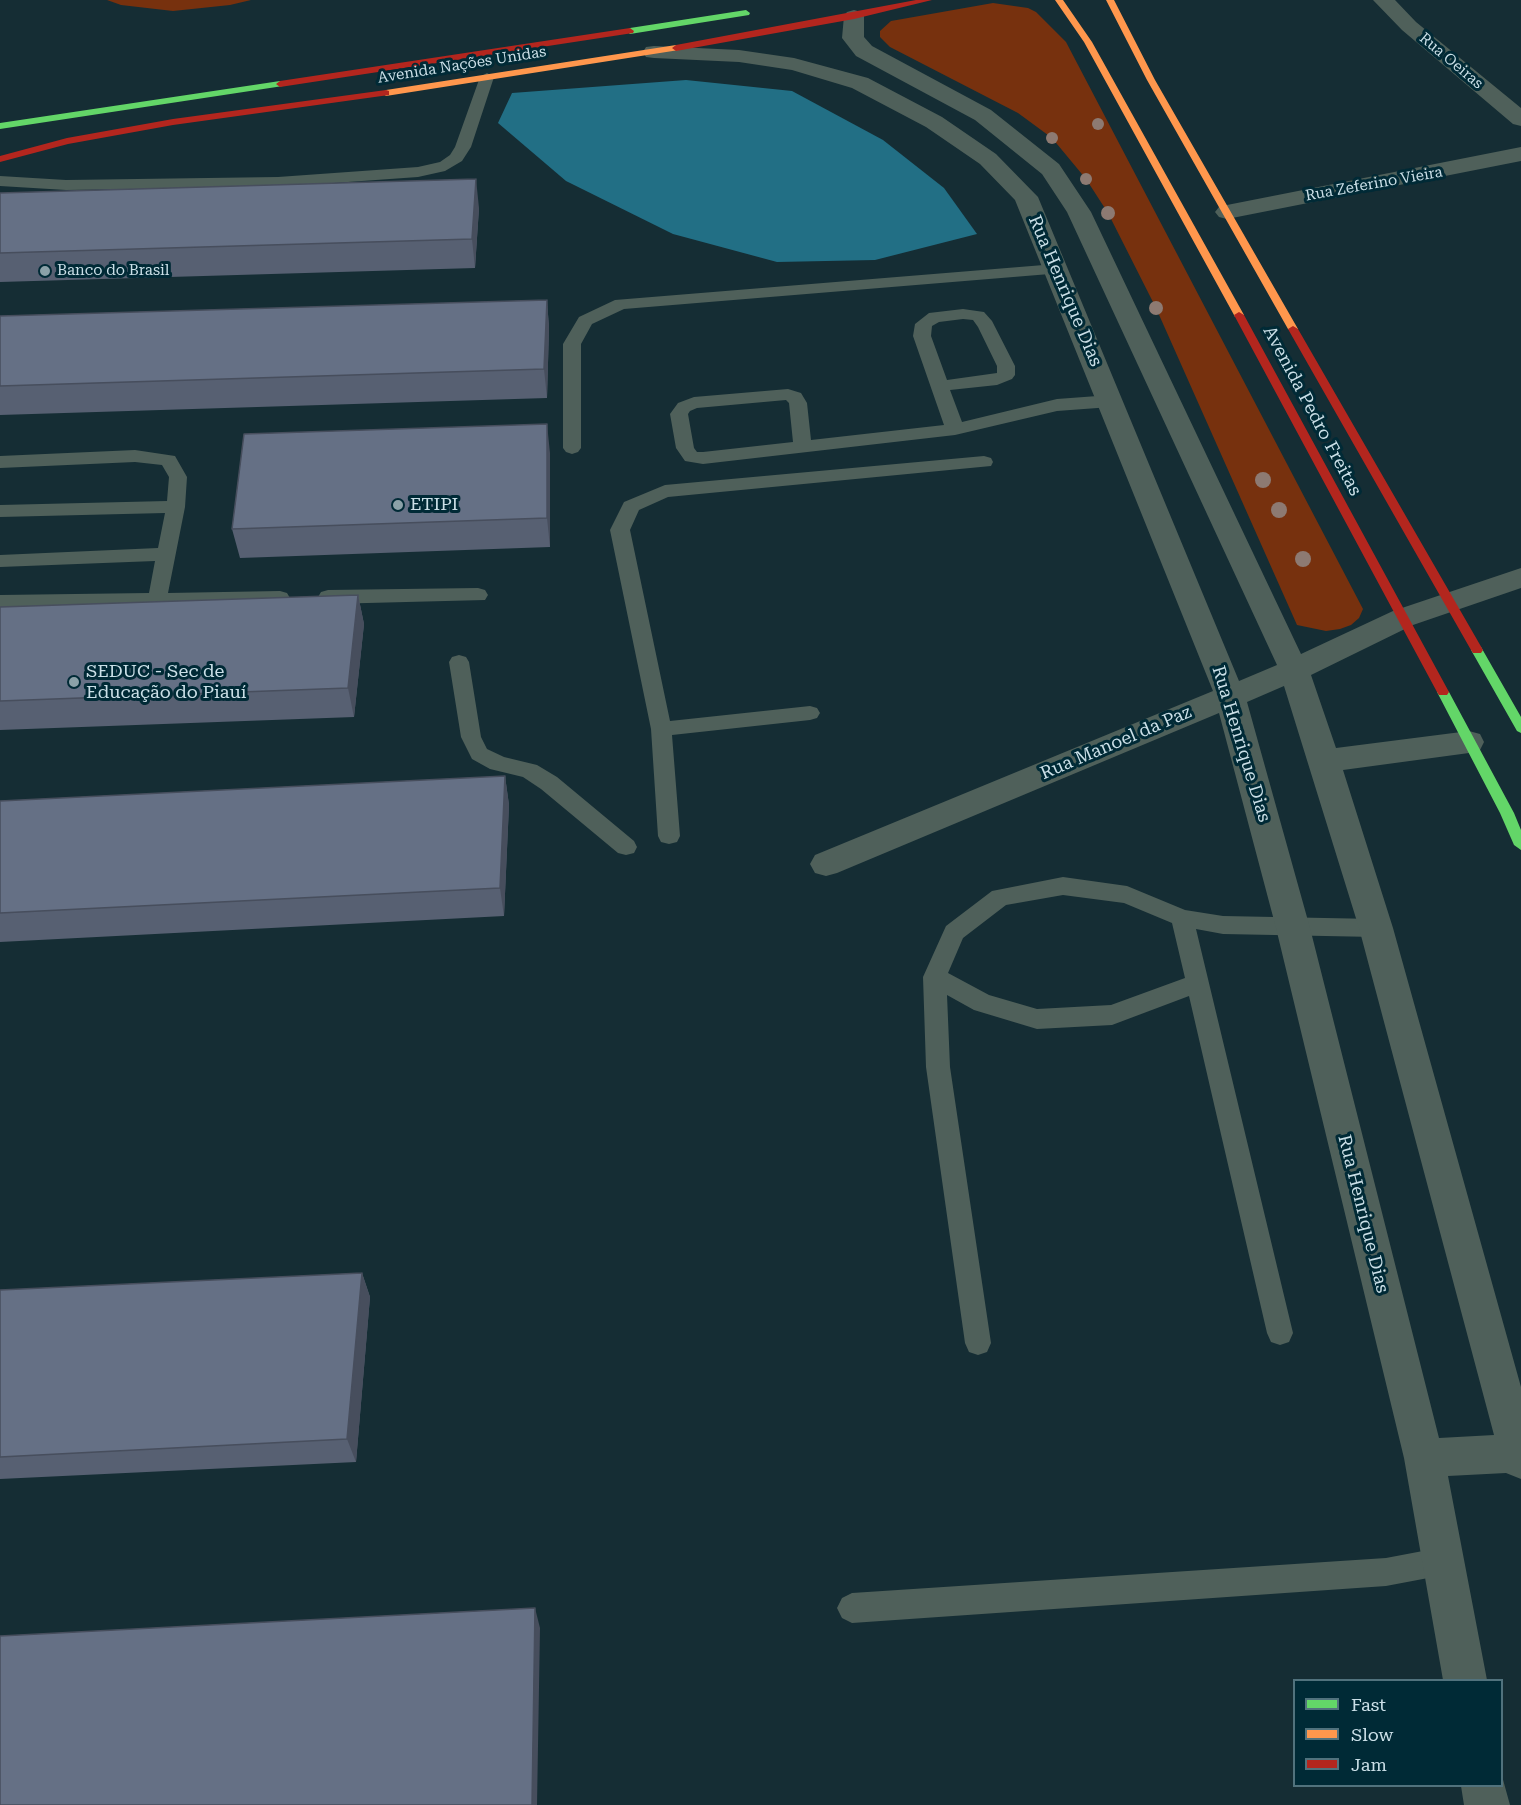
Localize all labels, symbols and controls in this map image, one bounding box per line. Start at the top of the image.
street label: Rua Oeiras [1415,29,1487,93]
street label: Avenida Nações Unidas [377,43,547,87]
street label: Rua Zeferino Vieira [1304,163,1444,205]
street label: Rua Henrique Dias [1023,212,1107,370]
place label: Banco do Brasil [57,262,169,280]
marker: Banco do Brasil [38,264,52,278]
street label: Avenida Pedro Freitas [1258,322,1366,500]
place label: ETIPI [410,494,458,516]
marker: ETIPI [391,498,405,512]
place label: SEDUC - Sec de Educação do Piauí [86,661,246,704]
street label: Rua Henrique Dias [1207,663,1275,825]
marker: SEDUC - Sec de Educação do Piauí [67,675,81,689]
street label: Rua Manoel da Paz [1037,701,1195,785]
street label: Rua Henrique Dias [1333,1133,1393,1295]
legend [1293,1679,1503,1787]
text: Fast [1351,1694,1386,1715]
text: Slow [1351,1724,1393,1745]
text: Jam [1351,1754,1387,1775]

